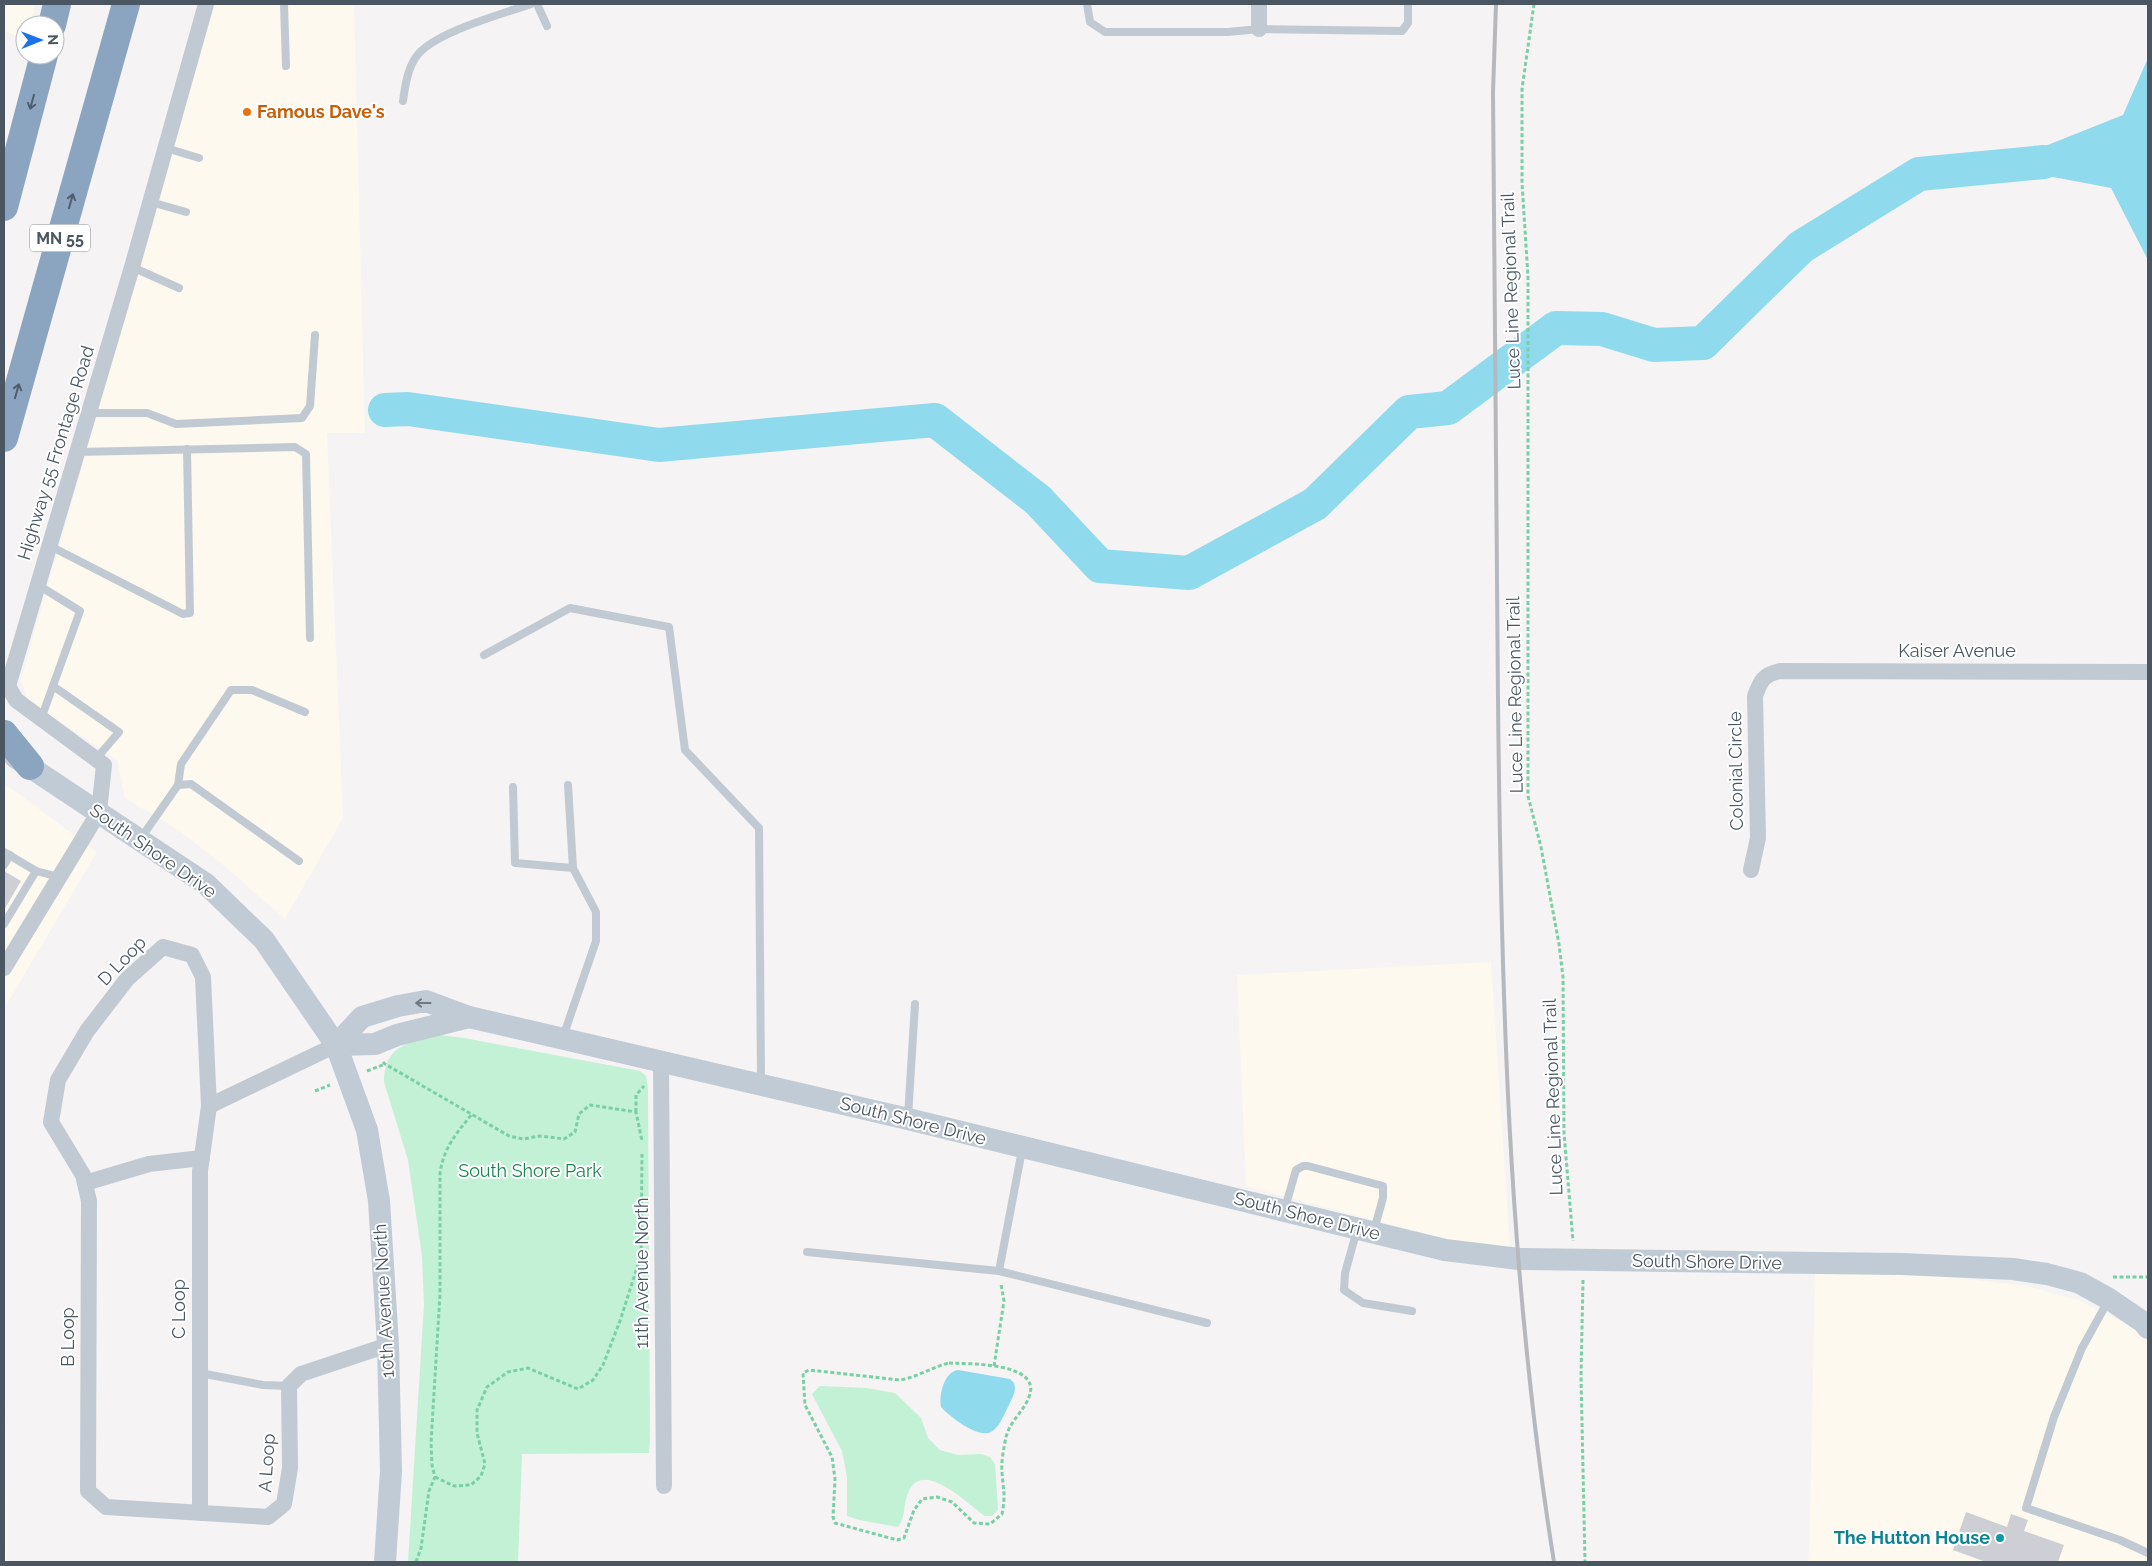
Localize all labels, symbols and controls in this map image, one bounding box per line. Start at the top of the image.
north arrow [15,15,65,65]
text: N [45,34,61,45]
one-way arrow [26,94,36,110]
place label: Famous Dave's [257,101,385,122]
marker: Famous Dave's [241,106,253,118]
street label: Luce Line Regional Trail [1497,192,1524,390]
one-way arrow [67,193,76,209]
road number: MN 55 [30,224,90,252]
street label: Highway 55 Frontage Road [13,343,98,563]
one-way arrow [13,383,22,399]
street label: Luce Line Regional Trail [1502,596,1527,794]
street label: Kaiser Avenue [1898,640,2016,661]
street label: Colonial Circle [1724,711,1747,831]
street label: South Shore Drive [86,799,221,902]
street label: D Loop [93,932,150,990]
one-way arrow [415,998,431,1008]
street label: Luce Line Regional Trail [1539,998,1566,1196]
street label: South Shore Drive [838,1092,989,1149]
park label: South Shore Park [458,1160,602,1181]
street label: South Shore Drive [1232,1187,1383,1244]
street label: 11th Avenue North [631,1197,652,1349]
street label: 10th Avenue North [369,1223,398,1379]
street label: South Shore Drive [1632,1250,1782,1273]
street label: C Loop [168,1279,189,1339]
street label: B Loop [57,1307,78,1367]
street label: A Loop [254,1433,279,1493]
place label: The Hutton House [1834,1527,1990,1548]
marker: The Hutton House [1994,1532,2006,1544]

